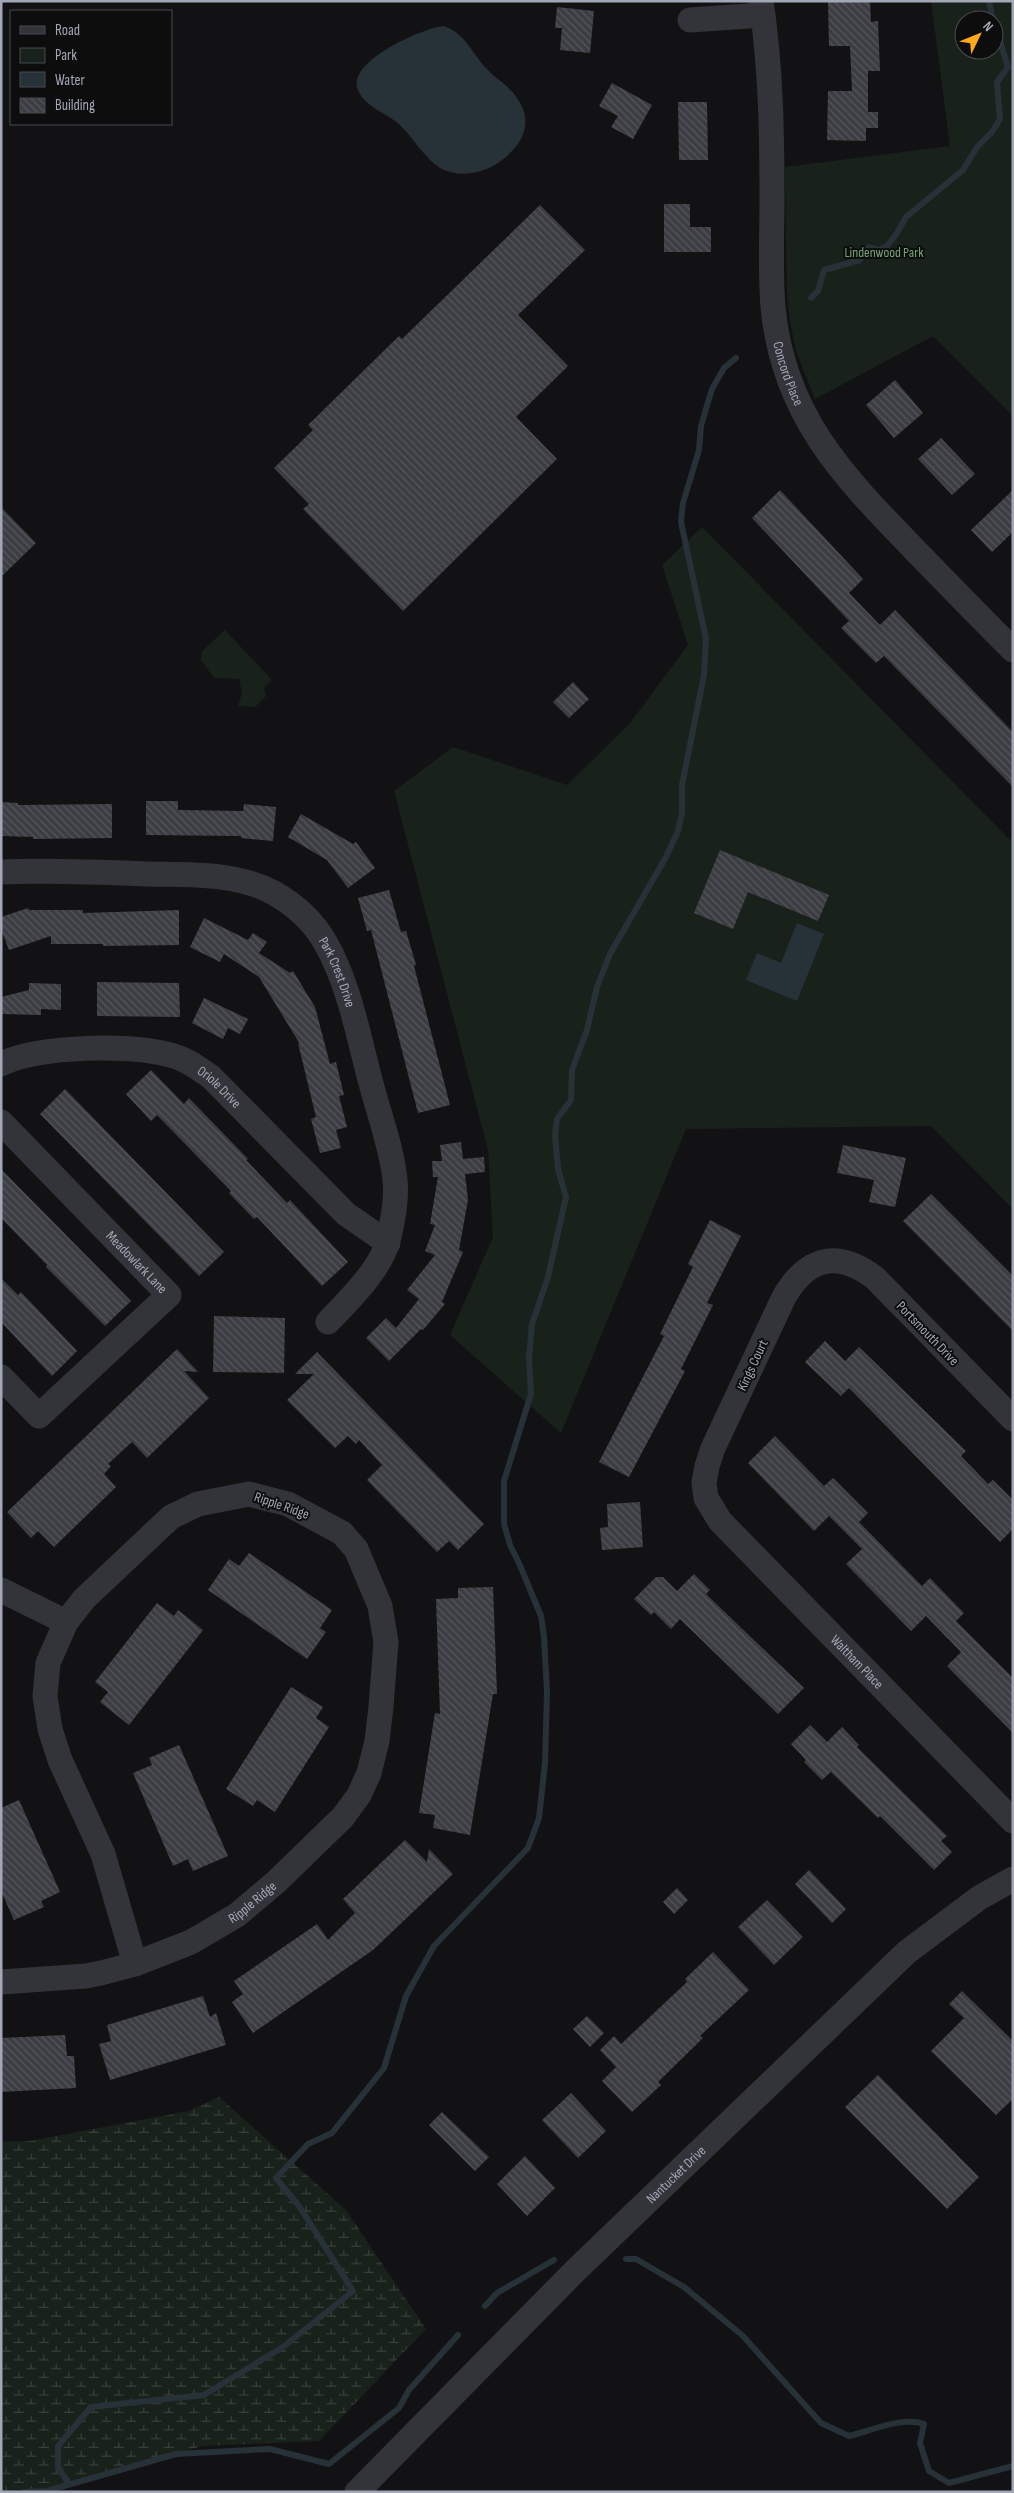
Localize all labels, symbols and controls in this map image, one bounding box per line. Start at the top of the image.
legend [10,10,172,125]
north arrow [954,10,1004,60]
text: N [979,18,997,35]
text: Road [55,21,80,40]
text: Park [55,46,77,65]
text: Water [55,71,86,90]
text: Building [55,96,95,115]
park label: Lindenwood Park [844,244,924,261]
street label: Concord Place [769,340,807,409]
street label: Park Crest Drive [315,934,359,1009]
street label: Oriole Drive [194,1062,245,1112]
street label: Meadowlark Lane [102,1227,171,1297]
street label: Portsmouth Drive [893,1298,962,1369]
street label: Kings Court [733,1337,772,1394]
street label: Ripple Ridge [252,1488,312,1523]
street label: Waltham Place [827,1631,887,1692]
street label: Ripple Ridge [225,1878,280,1927]
street label: Nantucket Drive [643,2142,709,2207]

